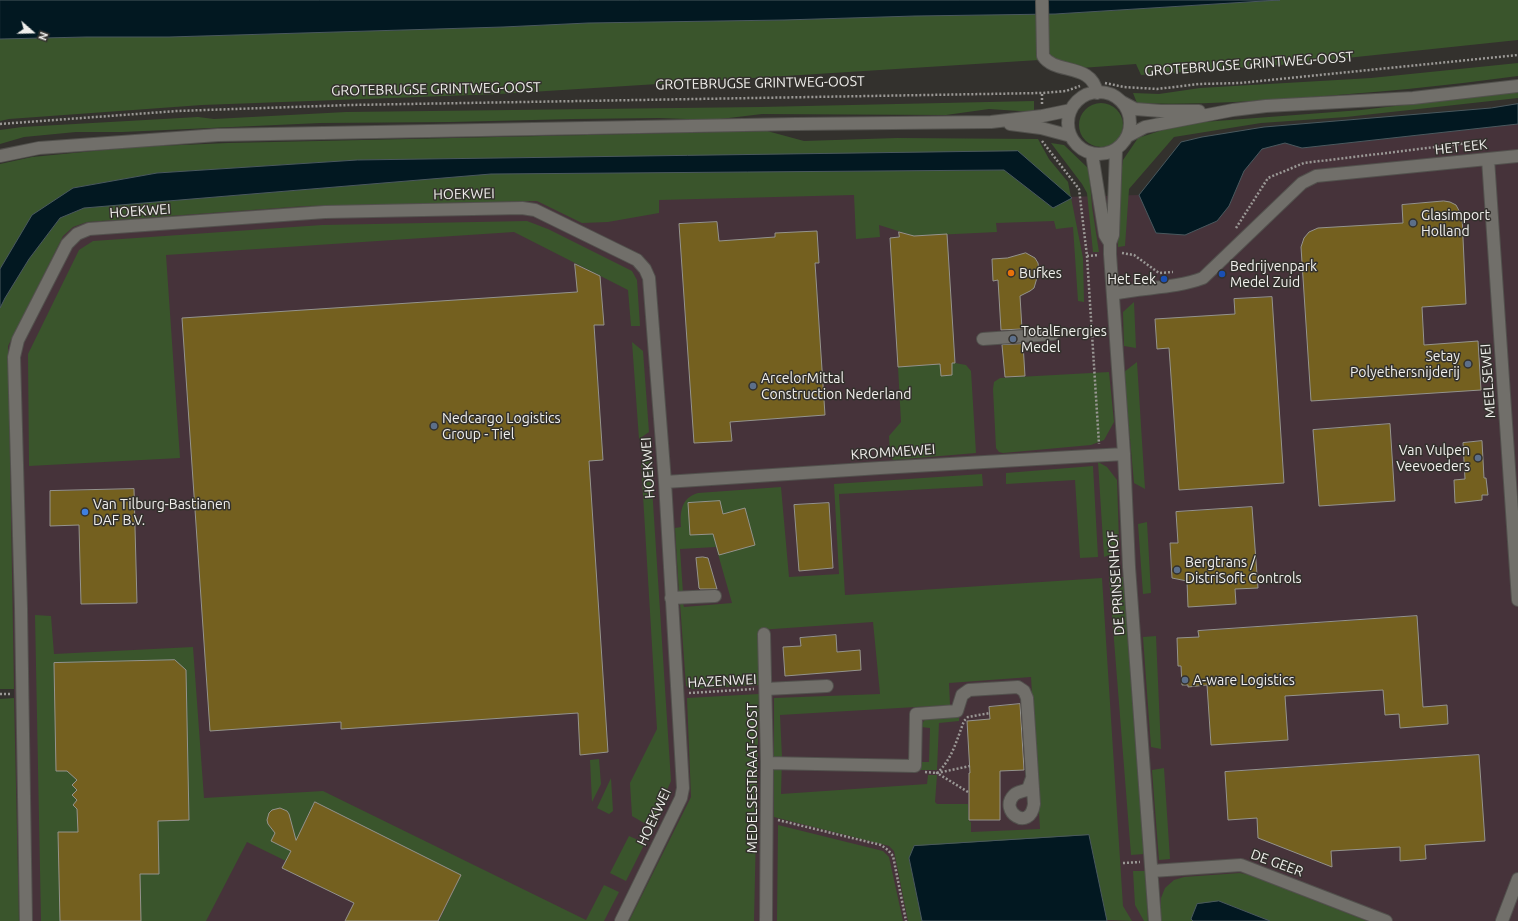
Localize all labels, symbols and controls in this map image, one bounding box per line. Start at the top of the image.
north arrow [12,12,52,52]
text: N [36,30,50,42]
street label: GROTEBRUGSE GRINTWEG-OOST [1144,48,1354,80]
street label: GROTEBRUGSE GRINTWEG-OOST [655,73,865,93]
street label: GROTEBRUGSE GRINTWEG-OOST [331,79,541,99]
street label: HET EEK [1434,136,1488,158]
street label: HOEKWEI [433,185,495,203]
street label: HOEKWEI [109,200,171,222]
place label: Glasimport Holland [1421,207,1490,240]
marker: Glasimport Holland [1408,218,1418,228]
place label: Bedrijvenpark Medel Zuid [1230,258,1317,290]
place label: Bufkes [1019,265,1062,281]
marker: Bufkes [1006,268,1016,278]
marker: Bedrijvenpark Medel Zuid [1217,269,1227,279]
place label: Het Eek [1107,271,1156,287]
marker: Het Eek [1159,274,1169,284]
place label: TotalEnergies Medel [1021,323,1107,356]
marker: TotalEnergies Medel [1008,334,1018,344]
street label: MEELSEWEI [1477,343,1499,419]
place label: Setay Polyethersnijderij [1350,348,1460,380]
marker: Setay Polyethersnijderij [1463,359,1473,369]
place label: ArcelorMittal Construction Nederland [761,370,911,402]
marker: ArcelorMittal Construction Nederland [748,381,758,391]
place label: Nedcargo Logistics Group - Tiel [442,410,561,442]
marker: Nedcargo Logistics Group - Tiel [429,421,439,431]
street label: HOEKWEI [637,437,659,499]
street label: KROMMEWEI [850,441,936,463]
place label: Van Vulpen Veevoeders [1396,442,1470,474]
marker: Van Vulpen Veevoeders [1473,453,1483,463]
place label: Van Tilburg-Bastianen DAF B.V. [93,496,231,528]
marker: Van Tilburg-Bastianen DAF B.V. [80,507,90,517]
street label: DE PRINSENHOF [1104,530,1128,636]
place label: Bergtrans / DistriSoft Controls [1185,554,1302,586]
marker: Bergtrans / DistriSoft Controls [1172,565,1182,575]
street label: HAZENWEI [687,671,757,691]
place label: A-ware Logistics [1193,672,1295,688]
marker: A-ware Logistics [1180,675,1190,685]
street label: MEDELSESTRAAT-OOST [744,703,760,853]
street label: HOEKWEI [633,786,675,848]
street label: DE GEER [1248,846,1306,880]

